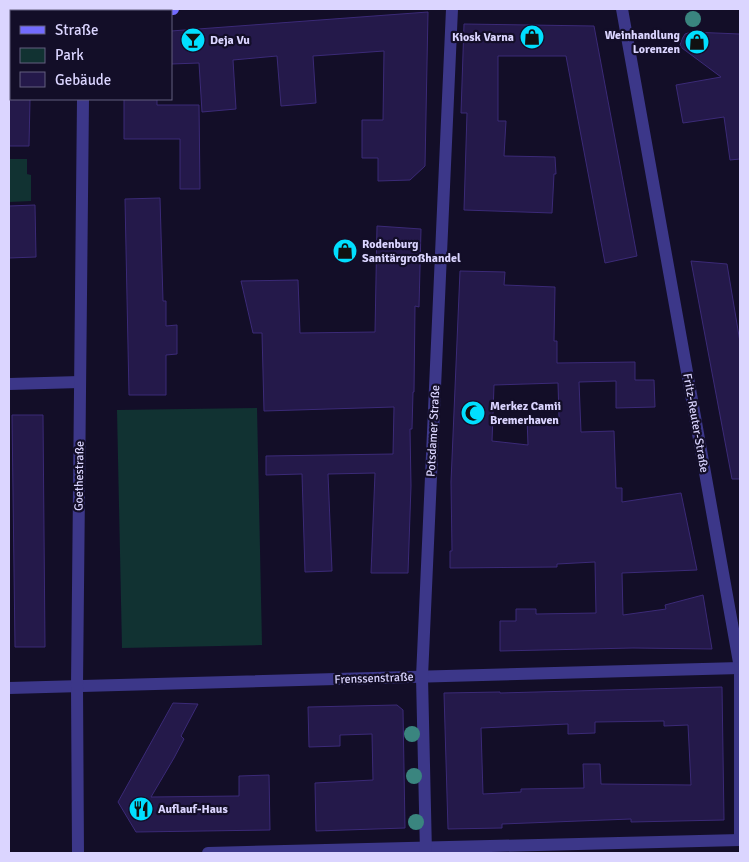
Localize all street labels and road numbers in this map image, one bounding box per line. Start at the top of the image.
street label: Fritz-Reuter-Straße [679,372,712,474]
street label: Potsdamer Straße [424,385,443,477]
street label: Goethestraße [71,441,88,511]
street label: Frenssenstraße [334,670,414,687]

